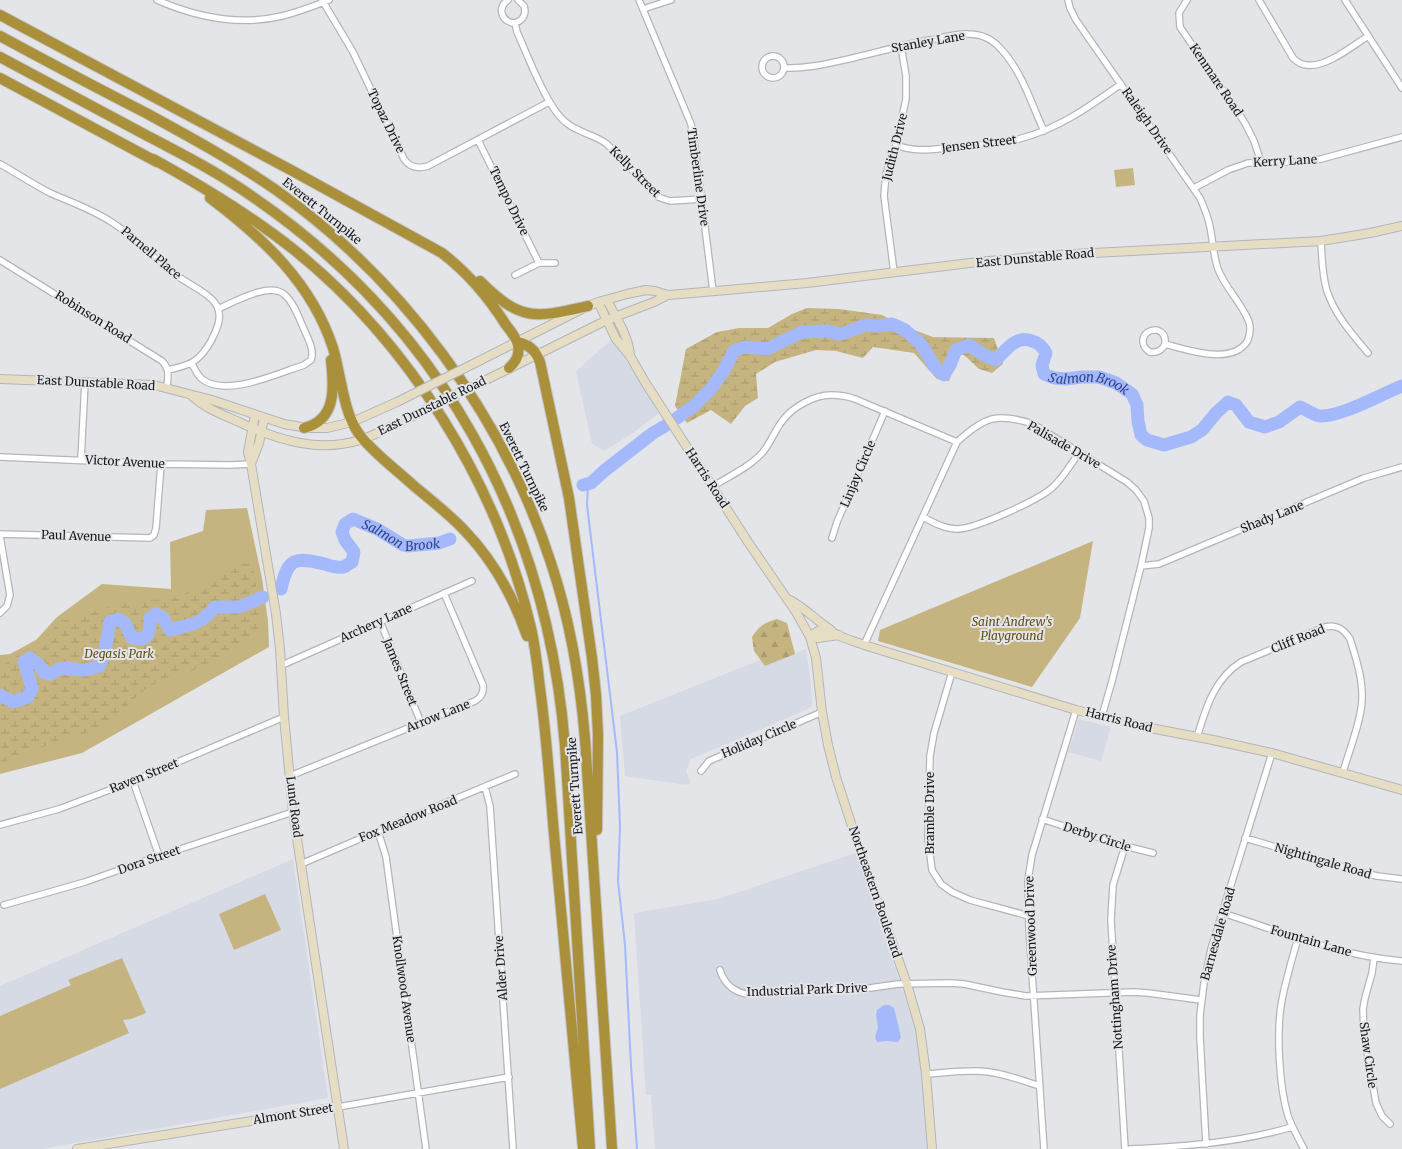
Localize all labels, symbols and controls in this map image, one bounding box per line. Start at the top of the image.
street label: Stanley Lane [890,28,966,55]
street label: Kenmare Road [1187,41,1246,119]
street label: Raleigh Drive [1119,85,1176,157]
street label: Topaz Drive [364,86,408,155]
street label: Judith Drive [879,112,910,183]
street label: Timberline Drive [684,127,713,227]
street label: Jensen Street [940,131,1018,156]
street label: Kelly Street [607,143,664,200]
street label: Kerry Lane [1253,151,1317,170]
street label: Tempo Drive [486,164,533,238]
street label: Everett Turnpike [280,174,365,247]
street label: Parnell Place [118,223,184,282]
street label: East Dunstable Road [975,245,1095,270]
street label: Robinson Road [52,287,134,346]
water label: Salmon Brook [1046,369,1133,399]
street label: East Dunstable Road [36,372,156,393]
street label: East Dunstable Road [375,373,488,438]
street label: Palisade Drive [1025,418,1103,472]
street label: Everett Turnpike [496,420,553,514]
street label: Linjay Circle [837,438,878,509]
street label: Harris Road [682,445,732,511]
street label: Victor Avenue [84,452,165,471]
street label: Shady Lane [1238,497,1306,536]
water label: Salmon Brook [359,516,441,555]
street label: Paul Avenue [41,527,111,544]
street label: Archery Lane [336,600,414,646]
park label: Saint Andrew's Playground [972,614,1052,643]
street label: Cliff Road [1269,621,1327,656]
street label: James Street [380,635,421,708]
park label: Degasis Park [83,646,154,661]
street label: Arrow Lane [403,696,472,735]
street label: Harris Road [1084,704,1154,735]
street label: Holiday Circle [719,716,799,761]
street label: Everett Turnpike [564,737,585,835]
street label: Raven Street [107,755,181,796]
street label: Bramble Drive [922,772,937,854]
street label: Lund Road [283,775,306,839]
street label: Fox Meadow Road [357,792,459,845]
street label: Derby Circle [1061,819,1133,855]
street label: Northeastern Boulevard [846,824,905,959]
street label: Nightingale Road [1273,840,1373,882]
street label: Dora Street [116,842,182,877]
street label: Greenwood Drive [1021,876,1040,976]
street label: Barnesdale Road [1197,886,1238,982]
street label: Fountain Lane [1269,922,1353,959]
street label: Knollwood Avenue [390,935,419,1043]
street label: Alder Drive [491,935,510,1002]
street label: Nottingham Drive [1103,944,1126,1050]
street label: Industrial Park Drive [746,980,868,999]
street label: Shaw Circle [1356,1021,1381,1089]
street label: Almont Street [251,1100,334,1127]

